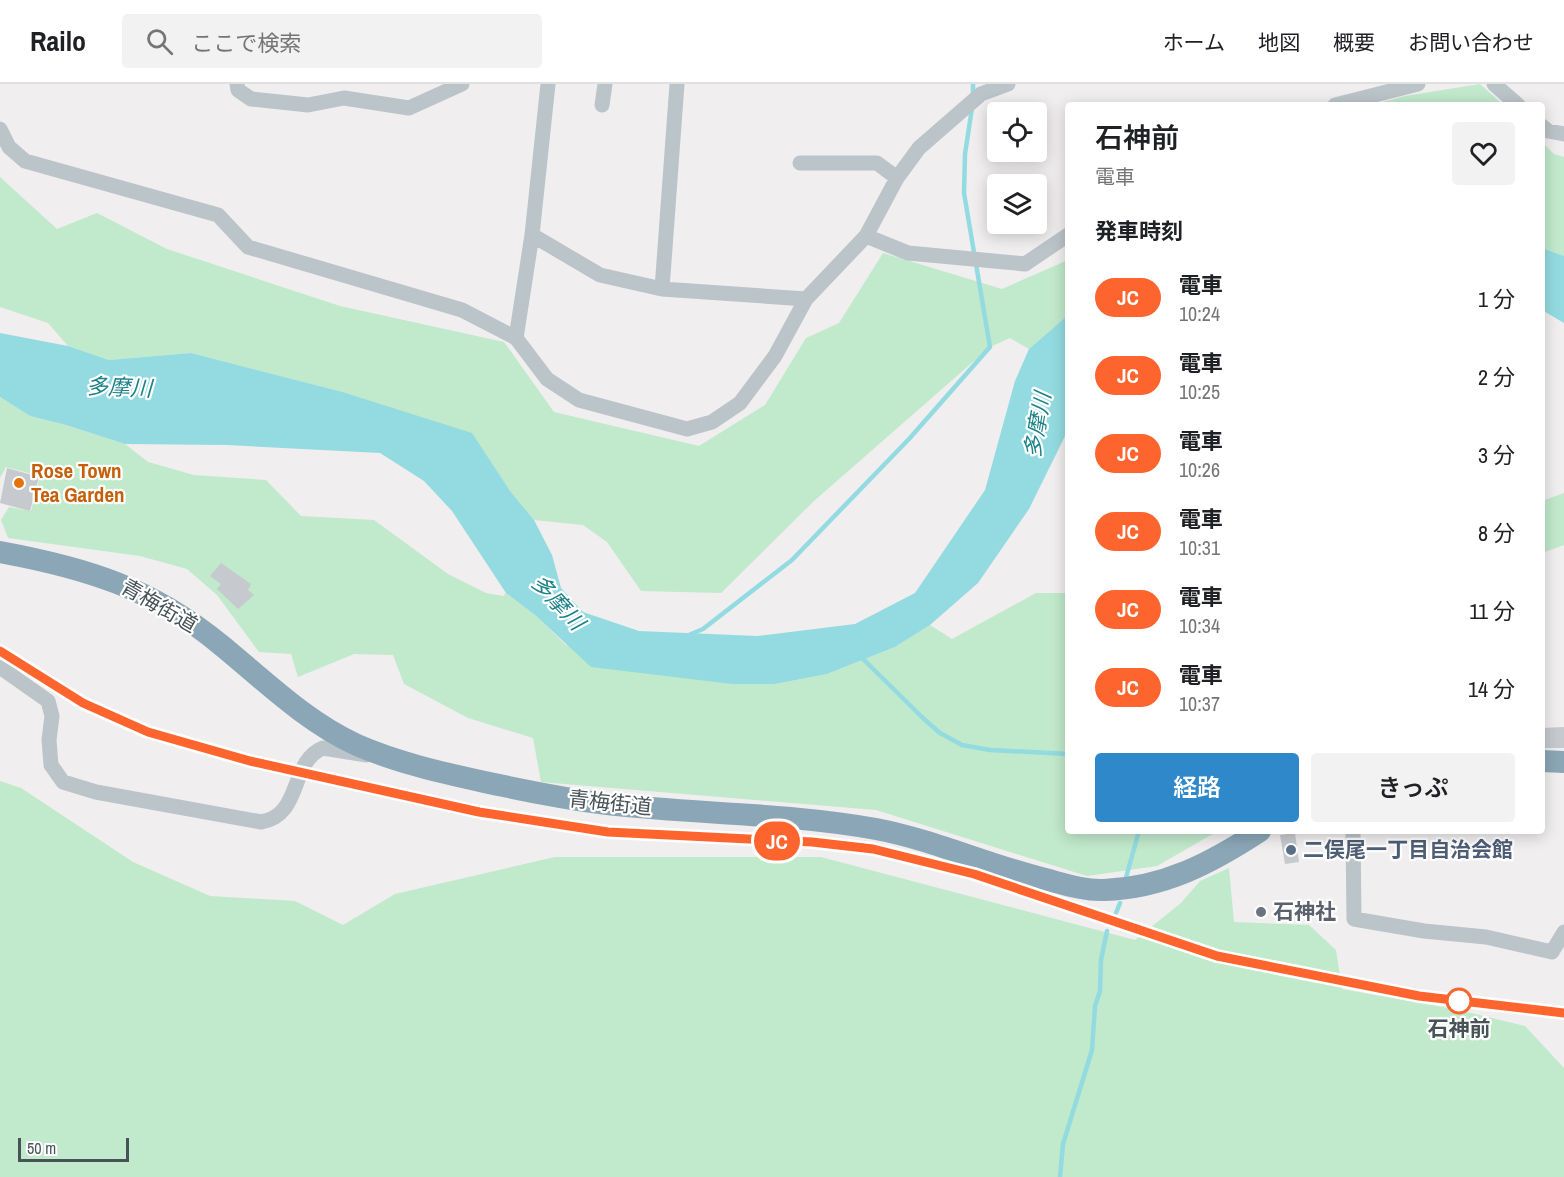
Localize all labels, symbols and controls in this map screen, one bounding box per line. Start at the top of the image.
search box [122,14,542,68]
text: Railo [30,22,86,60]
icon: search [143,25,176,58]
text: ここで検索 [191,28,301,58]
text: ホーム [1163,28,1225,57]
text: 地図 [1258,28,1300,57]
text: 概要 [1333,28,1375,57]
text: お問い合わせ [1408,28,1534,57]
map controls [987,102,1047,234]
button: locate [987,102,1047,162]
text: 石神前 [1095,119,1179,157]
button: heart [1452,122,1515,185]
text: 電車 [1095,163,1135,190]
button: layers [987,174,1047,234]
text: 発車時刻 [1095,216,1183,246]
text: 電車 [1179,270,1223,300]
text: JC [1117,283,1139,312]
text: 1 分 [1478,284,1515,314]
text: 10:24 [1179,300,1220,327]
text: 電車 [1179,348,1223,378]
text: JC [1117,361,1139,390]
text: 2 分 [1478,362,1515,392]
water label: 多摩川 [85,371,154,403]
text: 10:25 [1179,378,1220,405]
water label: 多摩川 [1016,388,1058,460]
text: 電車 [1179,426,1223,456]
text: JC [1117,439,1139,468]
text: 3 分 [1478,440,1515,470]
place label: Rose Town Tea Garden [31,456,125,509]
text: 10:26 [1179,456,1220,483]
marker: Rose Town Tea Garden [12,476,26,490]
text: 電車 [1179,504,1223,534]
text: JC [1117,517,1139,546]
text: 8 分 [1478,518,1515,548]
text: 10:31 [1179,534,1220,561]
water label: 多摩川 [525,568,593,638]
street label: 青梅街道 [116,572,203,639]
text: 電車 [1179,582,1223,612]
text: JC [1117,595,1139,624]
text: 11 分 [1469,596,1515,626]
text: 10:34 [1179,612,1220,639]
text: 電車 [1179,660,1223,690]
text: JC [1117,673,1139,702]
text: 14 分 [1468,674,1515,704]
text: 10:37 [1179,690,1220,717]
button: 経路 [1095,753,1299,822]
button: きっぷ [1311,753,1515,822]
street label: 青梅街道 [567,784,653,821]
line badge: JC [750,822,804,861]
text: JC [766,827,788,856]
place label: 二俣尾一丁目自治会館 [1303,835,1513,864]
marker: 二俣尾一丁目自治会館 [1284,843,1298,857]
place label: 石神社 [1273,897,1336,926]
marker: 石神社 [1254,905,1268,919]
marker: 石神前 [1446,988,1472,1014]
place label: 石神前 [1428,1014,1491,1043]
scale bar [18,1135,129,1162]
text: 50 m [27,1137,56,1159]

